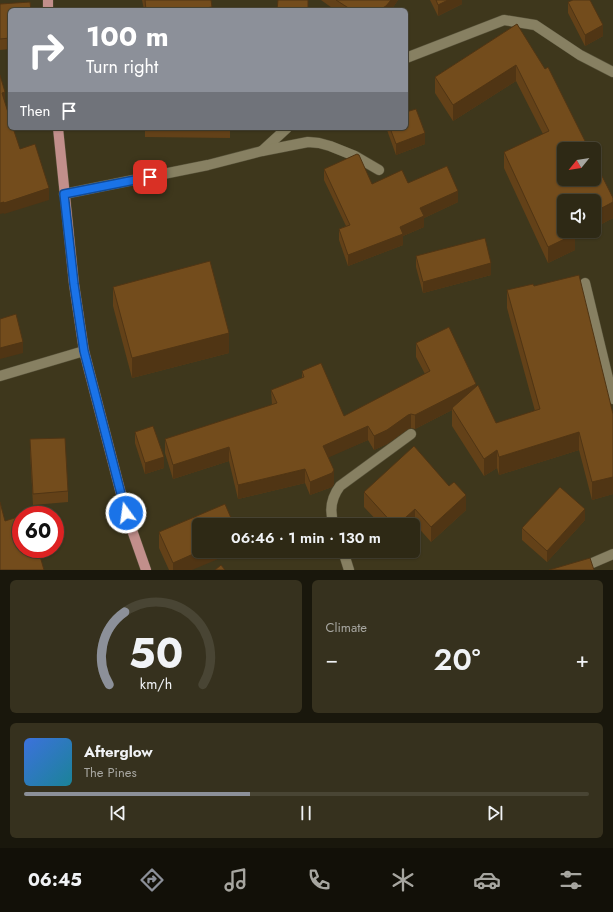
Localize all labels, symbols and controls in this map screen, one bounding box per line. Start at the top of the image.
text: 100 m [86,16,169,57]
icon: right [20,24,72,76]
text: Turn right [86,54,158,80]
text: Then [20,100,50,122]
icon: arrive [58,100,80,122]
north arrow [557,142,601,186]
map controls [557,142,601,238]
pin [133,160,167,194]
icon: arrive [139,166,161,188]
button: sound [557,194,601,238]
position arrow [105,492,147,534]
speed limit sign: 60 [12,506,64,558]
text: 06:46 · 1 min · 130 m [231,527,381,549]
text: Climate [326,618,367,637]
text: 50 [129,622,183,683]
text: 20° [434,638,480,681]
text: − [326,643,338,675]
text: + [575,643,589,675]
text: km/h [140,673,172,693]
text: Afterglow [84,741,153,763]
text: The Pines [84,763,137,782]
icon: previous [107,802,129,824]
icon: pause [295,802,317,824]
icon: next [484,802,506,824]
icon: directions [138,866,166,894]
icon: music [222,866,250,894]
icon: phone [305,866,333,894]
icon: climate [389,866,417,894]
icon: car [473,866,501,894]
icon: filters [557,866,585,894]
text: 06:45 [28,867,82,893]

